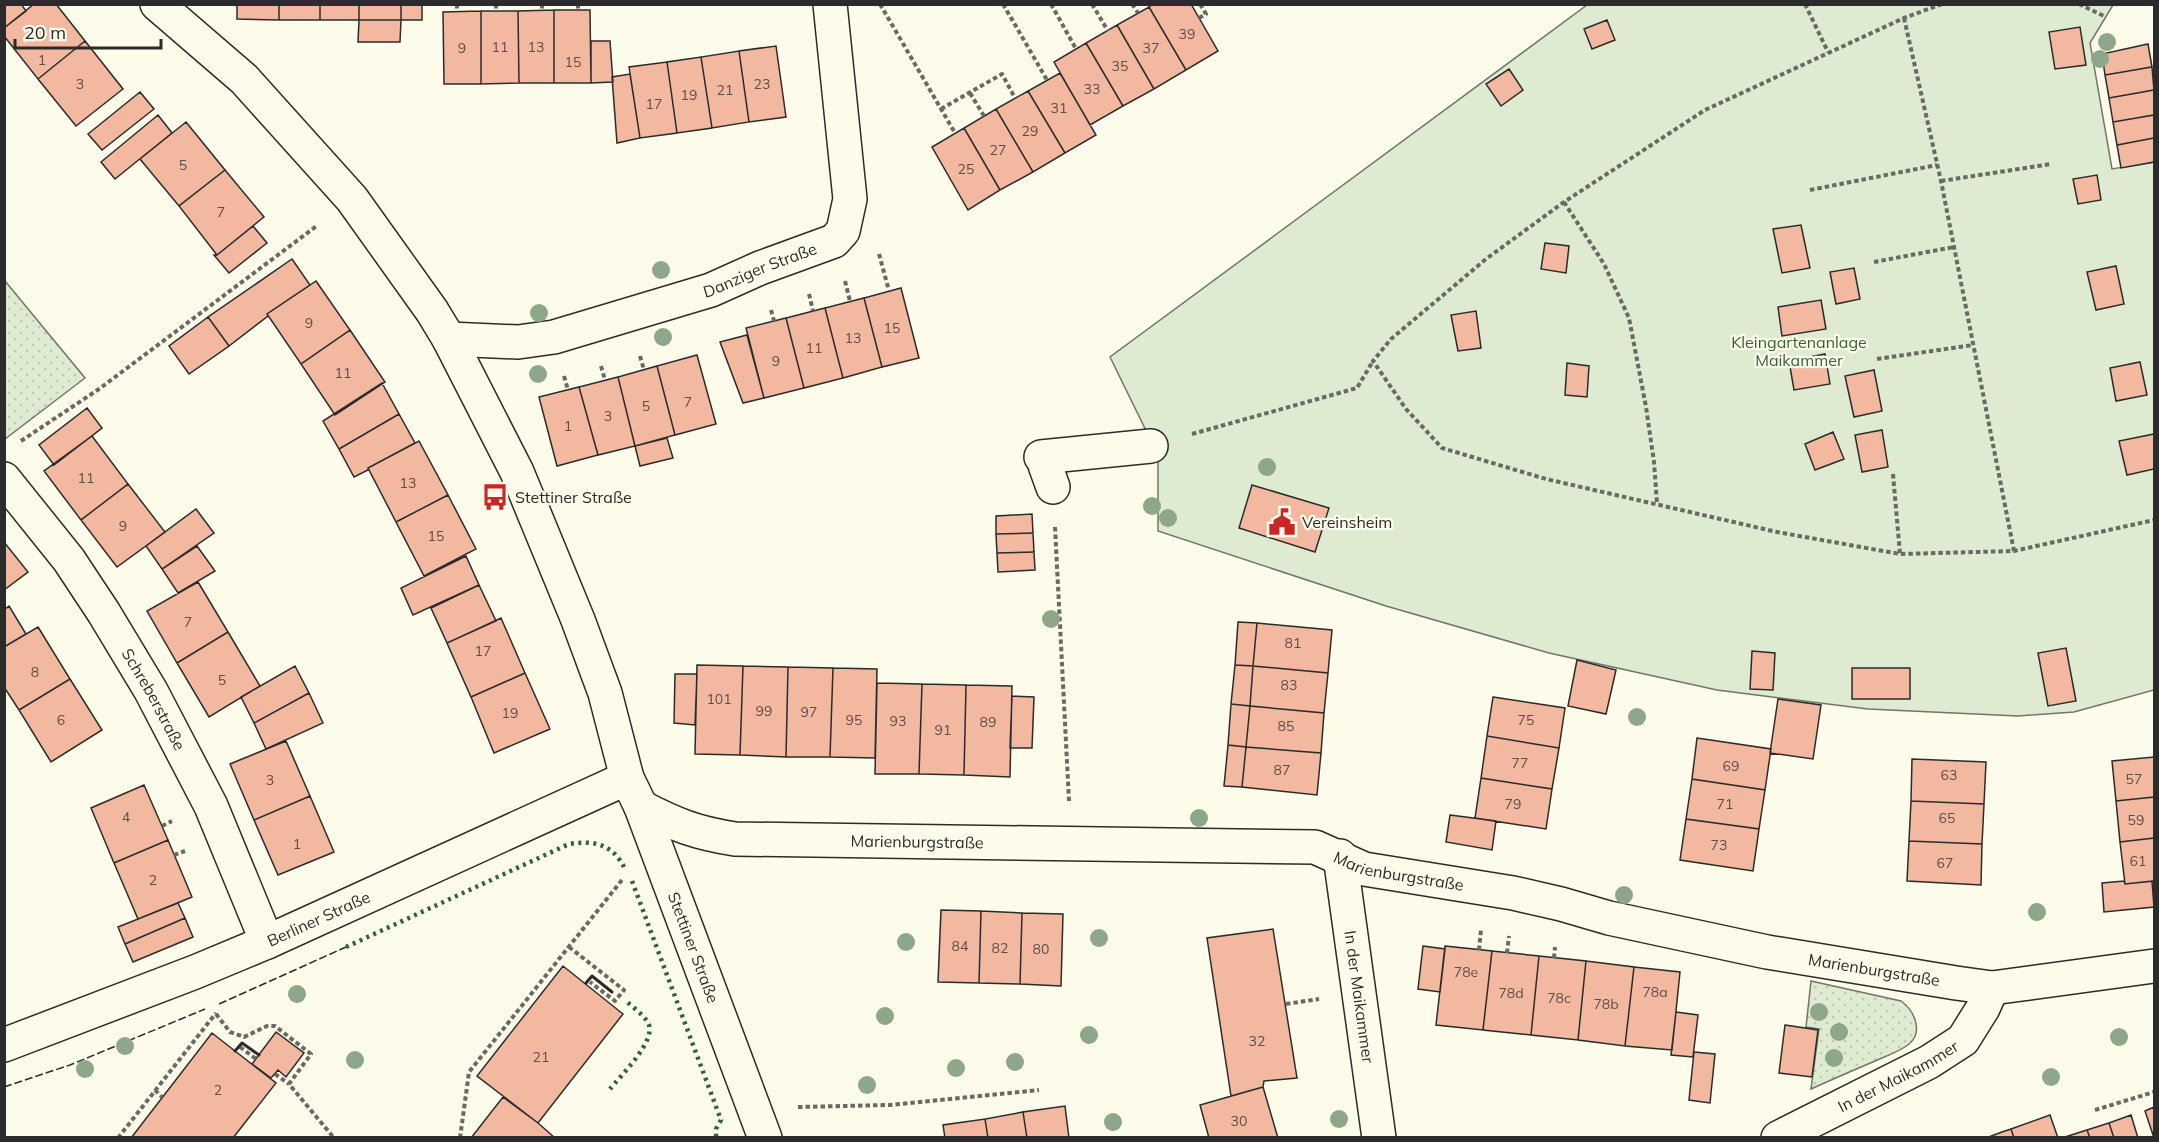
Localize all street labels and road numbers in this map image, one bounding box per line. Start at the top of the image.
street label: Danziger Straße [701,238,819,302]
street label: Schreberstraße [118,645,190,754]
street label: Marienburgstraße [851,831,984,852]
street label: Marienburgstraße [1331,847,1465,895]
street label: Berliner Straße [264,886,373,951]
street label: Stettiner Straße [664,889,723,1006]
street label: In der Maikammer [1340,929,1379,1064]
street label: Marienburgstraße [1807,949,1941,990]
street label: In der Maikammer [1834,1036,1962,1116]

